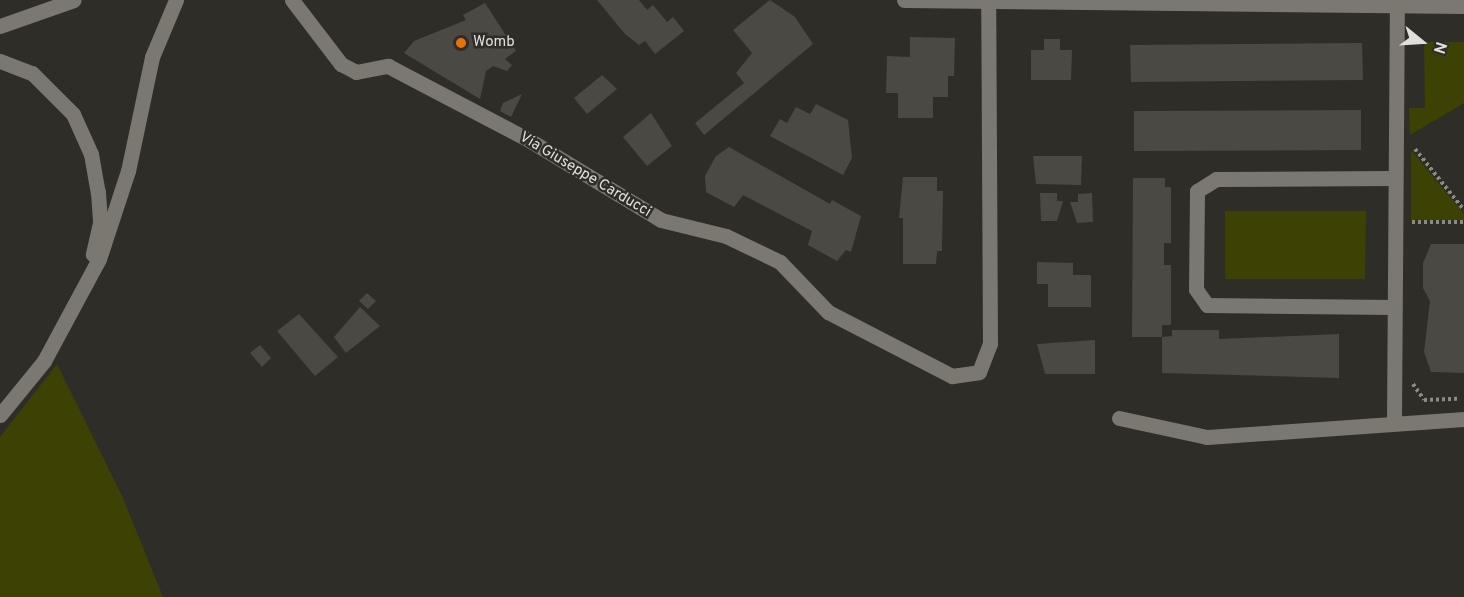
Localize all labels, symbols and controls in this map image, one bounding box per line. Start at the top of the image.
north arrow [1392,12,1452,72]
place label: Womb [473,34,515,52]
marker: Womb [454,36,468,50]
text: N [1428,39,1450,56]
street label: Via Giuseppe Carducci [516,129,654,221]

